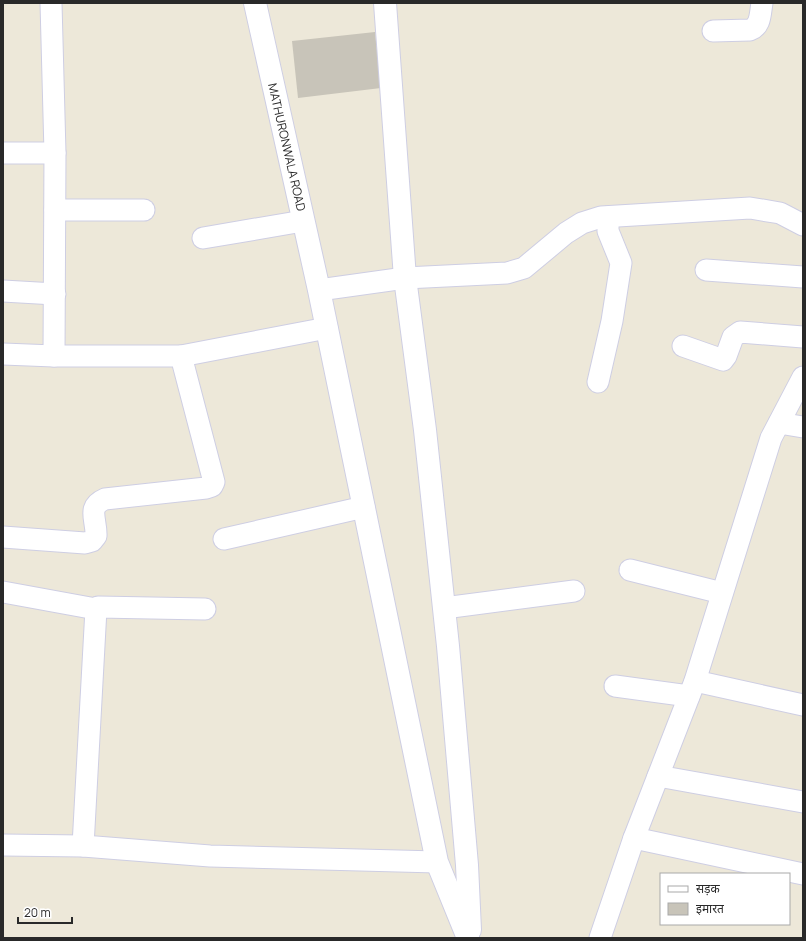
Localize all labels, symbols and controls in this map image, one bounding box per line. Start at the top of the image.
street label: MATHURONWALA ROAD [264,81,310,213]
legend [660,873,790,925]
text: सड़क [696,880,721,897]
scale bar [18,899,72,925]
text: इमारत [696,900,725,917]
text: 20 m [24,904,51,921]

